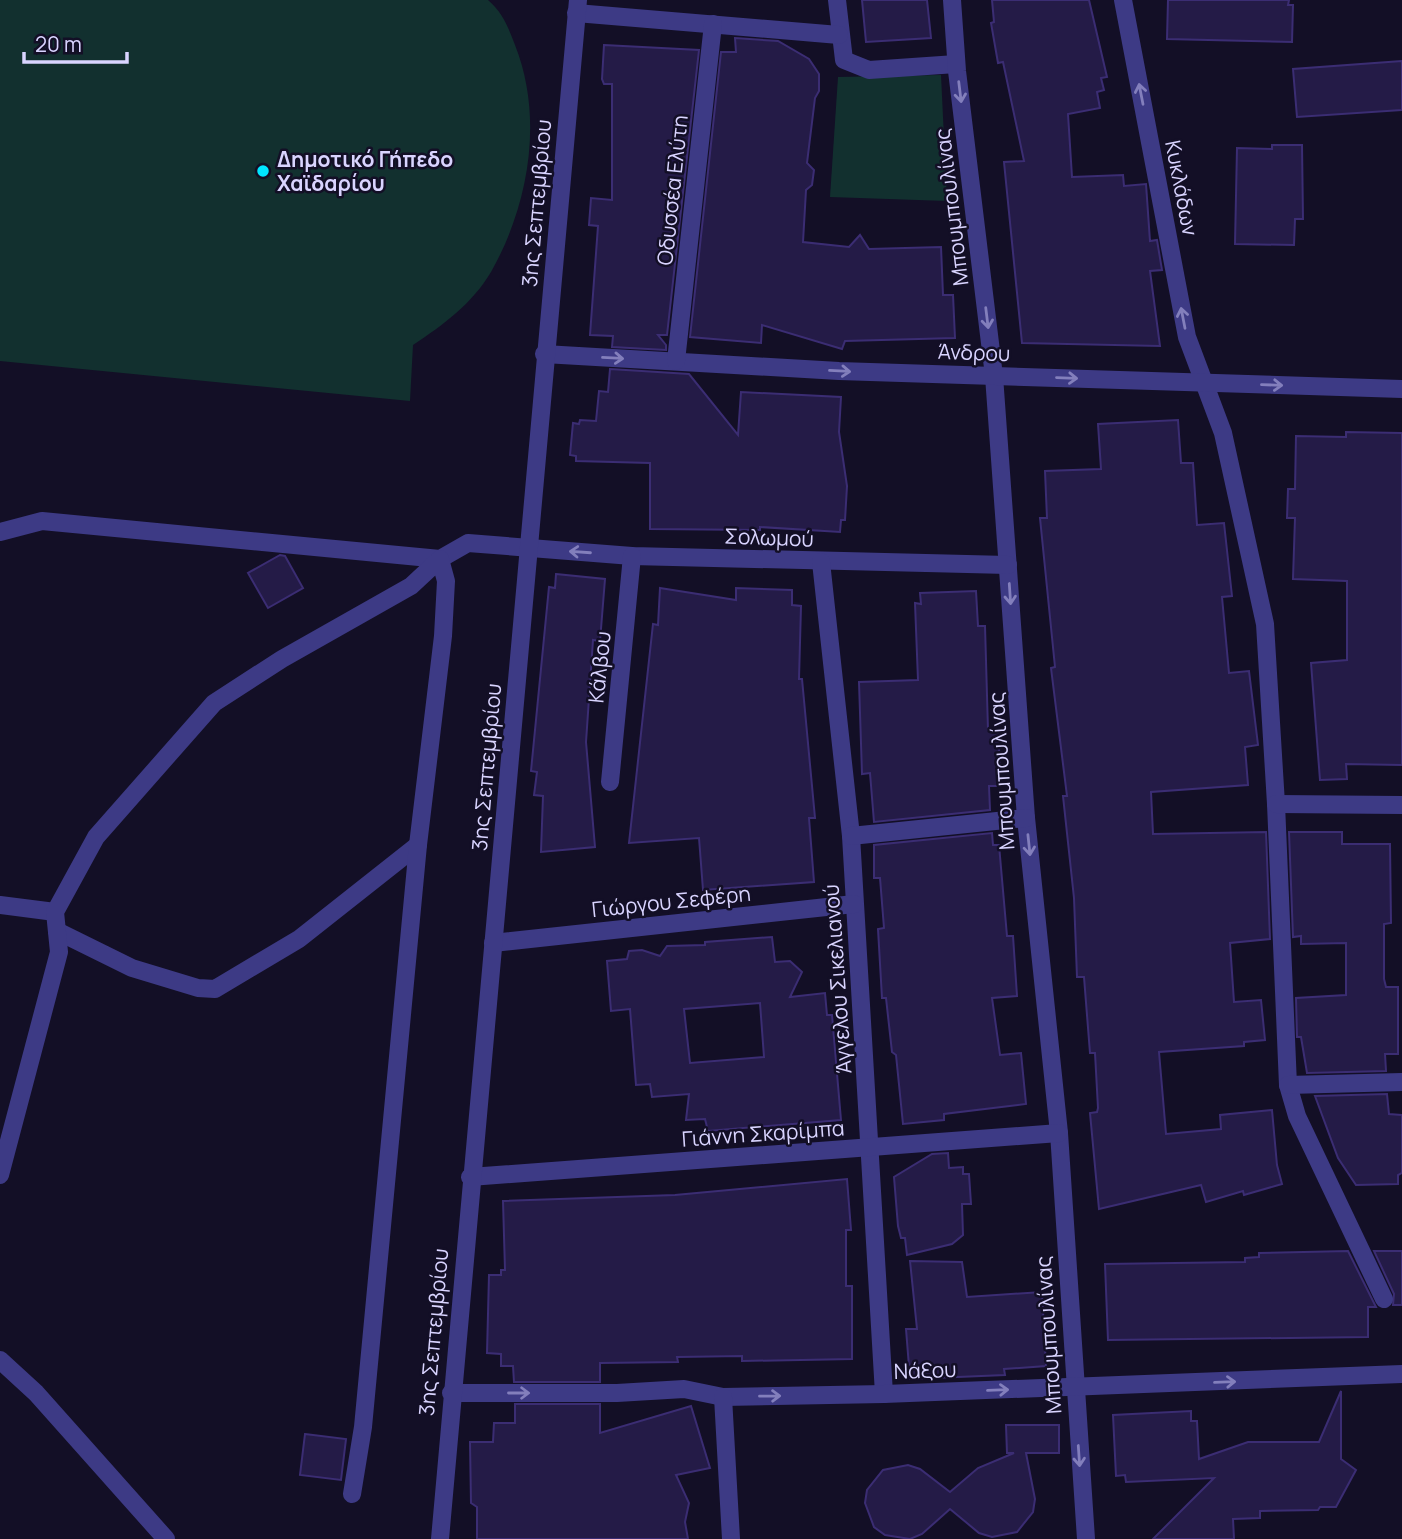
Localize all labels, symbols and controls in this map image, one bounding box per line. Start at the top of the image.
scale bar [24,21,128,65]
text: 20 m [35,30,82,58]
one-way arrow [953,81,966,103]
one-way arrow [1134,83,1147,106]
street label: Οδυσσέα Ελύτη [650,113,694,267]
street label: 3ης Σεπτεμβρίου [515,118,557,288]
street label: Μπουμπουλίνας [927,127,975,287]
street label: Κυκλάδων [1159,138,1205,238]
place label: Δημοτικό Γήπεδο Χαϊδαρίου [277,145,453,197]
marker: Δημοτικό Γήπεδο Χαϊδαρίου [255,163,271,179]
one-way arrow [981,306,994,329]
one-way arrow [1176,307,1189,330]
street label: Άνδρου [937,337,1011,367]
one-way arrow [601,351,624,364]
one-way arrow [828,364,851,377]
one-way arrow [1055,372,1078,385]
one-way arrow [1260,378,1283,392]
street label: Σολωμού [724,521,814,553]
one-way arrow [569,546,592,559]
one-way arrow [1004,582,1017,605]
street label: Κάλβου [581,630,617,704]
street label: 3ης Σεπτεμβρίου [465,682,507,852]
street label: Μπουμπουλίνας [982,691,1020,851]
one-way arrow [1023,833,1036,856]
street label: Γιώργου Σεφέρη [590,879,752,923]
street label: Άγγελου Σικελιανού [816,883,858,1075]
street label: Γιάννη Σκαρίμπα [681,1113,845,1153]
street label: 3ης Σεπτεμβρίου [412,1247,454,1417]
street label: Μπουμπουλίνας [1029,1255,1067,1415]
street label: Νάξου [893,1355,957,1385]
one-way arrow [1213,1375,1236,1388]
one-way arrow [986,1384,1009,1397]
one-way arrow [507,1386,530,1400]
one-way arrow [758,1389,781,1403]
one-way arrow [1073,1444,1086,1467]

